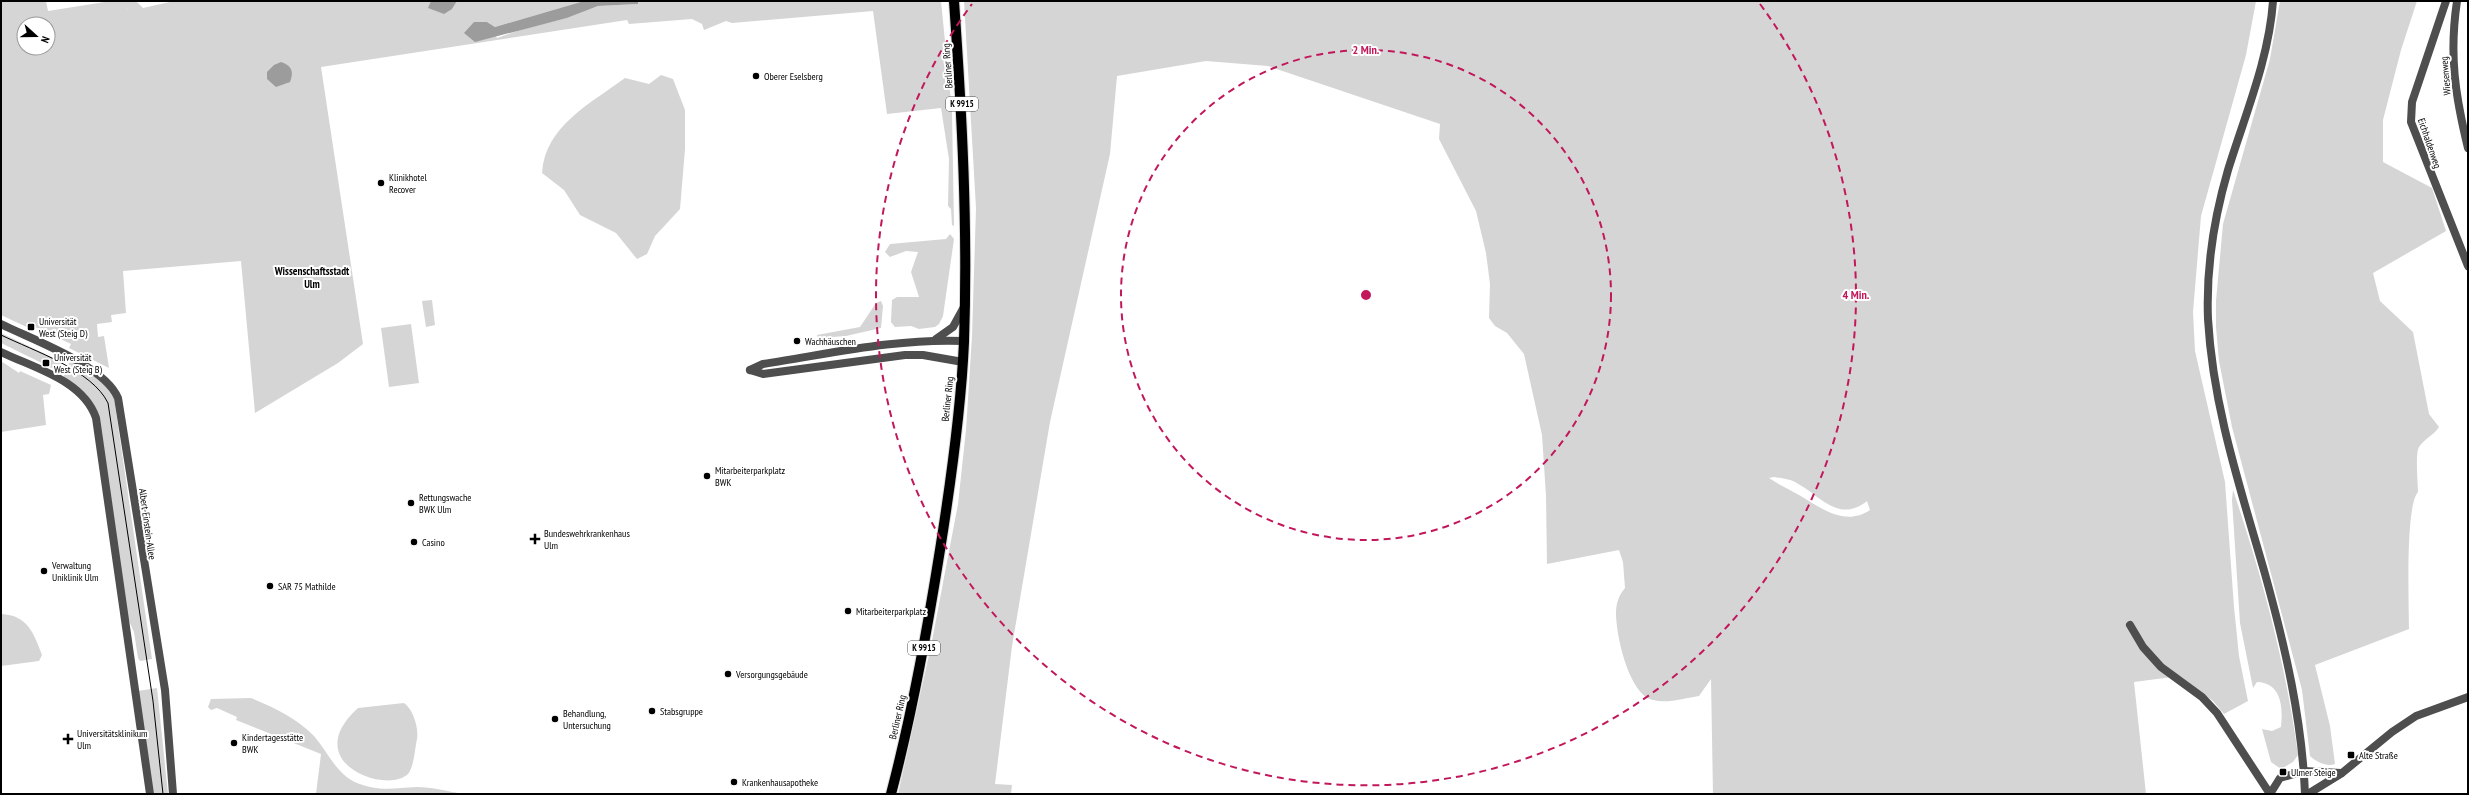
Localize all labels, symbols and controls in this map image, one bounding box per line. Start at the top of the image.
north arrow [16,16,56,56]
text: N [38,34,53,45]
text: 2 Min. [1353,42,1380,57]
street label: Berliner Ring [939,43,956,89]
street label: Wiesenweg [2437,56,2454,96]
place label: Oberer Eselsberg [764,70,823,83]
marker: Oberer Eselsberg [751,71,761,81]
road number: K 9915 [946,97,978,111]
street label: Eichhaldenweg [2415,116,2444,170]
place label: Klinikhotel Recover [389,171,427,196]
marker: Klinikhotel Recover [376,178,386,188]
district label: Wissenschaftsstadt Ulm [274,264,350,291]
text: 4 Min. [1843,287,1870,302]
centre of rings [1359,288,1373,302]
place label: Universität West (Steig D) [39,315,88,340]
marker: Universität West (Steig D) [26,322,36,332]
place label: Wachhäuschen [805,335,856,348]
marker: Wachhäuschen [792,336,802,346]
place label: Universität West (Steig B) [54,351,102,376]
marker: Universität West (Steig B) [41,358,51,368]
street label: Berliner Ring [939,376,956,422]
place label: Mitarbeiterparkplatz BWK [715,464,786,489]
marker: Mitarbeiterparkplatz BWK [702,471,712,481]
street label: Albert-Einstein-Allee [136,488,159,561]
place label: Rettungswache BWK Ulm [419,491,471,516]
marker: Rettungswache BWK Ulm [406,498,416,508]
place label: Bundeswehrkrankenhaus Ulm [544,527,630,552]
marker: Bundeswehrkrankenhaus Ulm [529,533,541,545]
place label: Casino [422,536,445,549]
marker: Casino [409,537,419,547]
place label: Verwaltung Uniklinik Ulm [51,559,99,584]
marker: Verwaltung Uniklinik Ulm [39,566,49,576]
place label: SAR 75 Mathilde [278,580,336,593]
marker: SAR 75 Mathilde [265,581,275,591]
place label: Mitarbeiterparkplatz [856,605,927,618]
marker: Mitarbeiterparkplatz [843,606,853,616]
road number: K 9915 [908,641,940,655]
place label: Versorgungsgebäude [735,668,808,681]
marker: Versorgungsgebäude [723,669,733,679]
street label: Berliner Ring [886,694,909,741]
place label: Stabsgruppe [660,705,703,718]
marker: Stabsgruppe [647,706,657,716]
place label: Behandlung, Untersuchung [563,707,611,732]
marker: Behandlung, Untersuchung [550,714,560,724]
place label: Universitätsklinikum Ulm [77,727,148,752]
place label: Kindertagesstätte BWK [242,731,303,756]
marker: Universitätsklinikum Ulm [62,733,74,745]
marker: Kindertagesstätte BWK [229,738,239,748]
place label: Alte Straße [2359,749,2398,762]
marker: Alte Straße [2346,750,2356,760]
place label: Ulmer Steige [2291,766,2336,779]
marker: Ulmer Steige [2278,767,2288,777]
place label: Krankenhausapotheke [742,776,818,789]
marker: Krankenhausapotheke [729,777,739,787]

